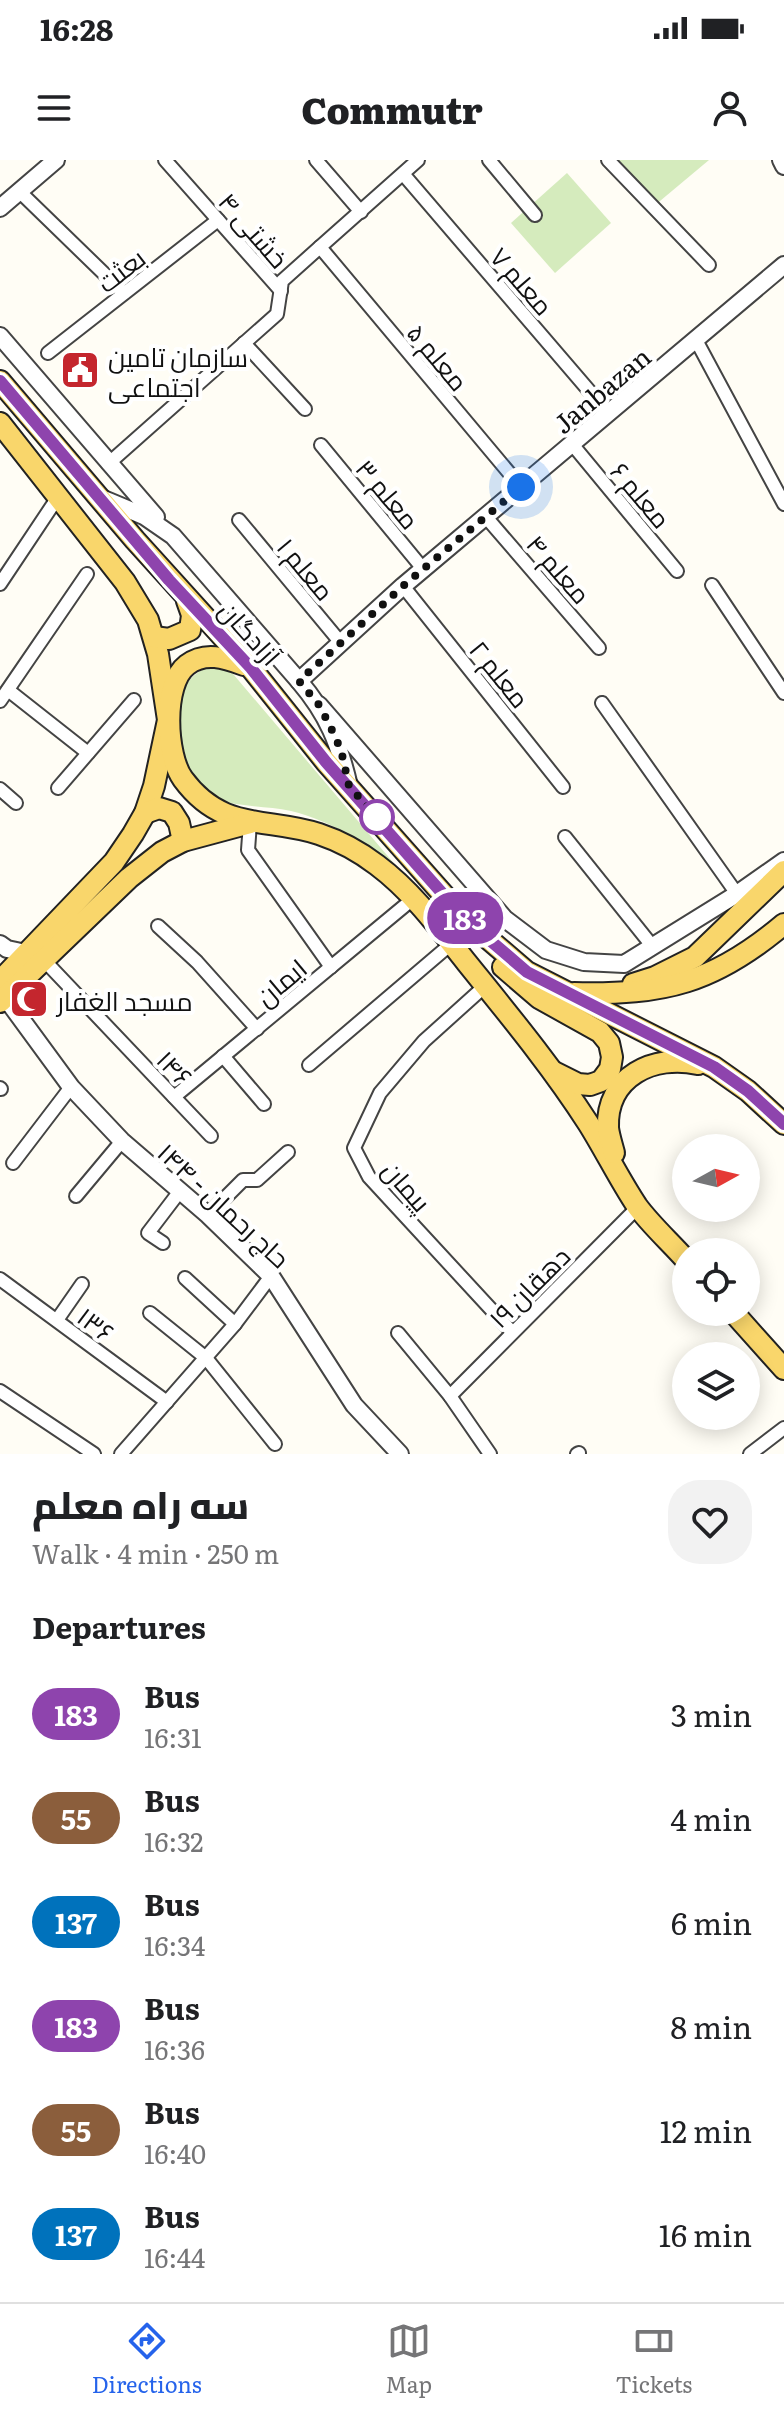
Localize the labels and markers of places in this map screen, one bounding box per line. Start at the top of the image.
place label: سازمان تامین اجتماعی [108,336,248,405]
public building icon: سازمان تامین اجتماعی [59,349,101,391]
unlabelled marker [360,800,394,834]
mosque icon: مسجد الغفار [8,978,50,1020]
place label: مسجد الغفار [55,980,193,1019]

